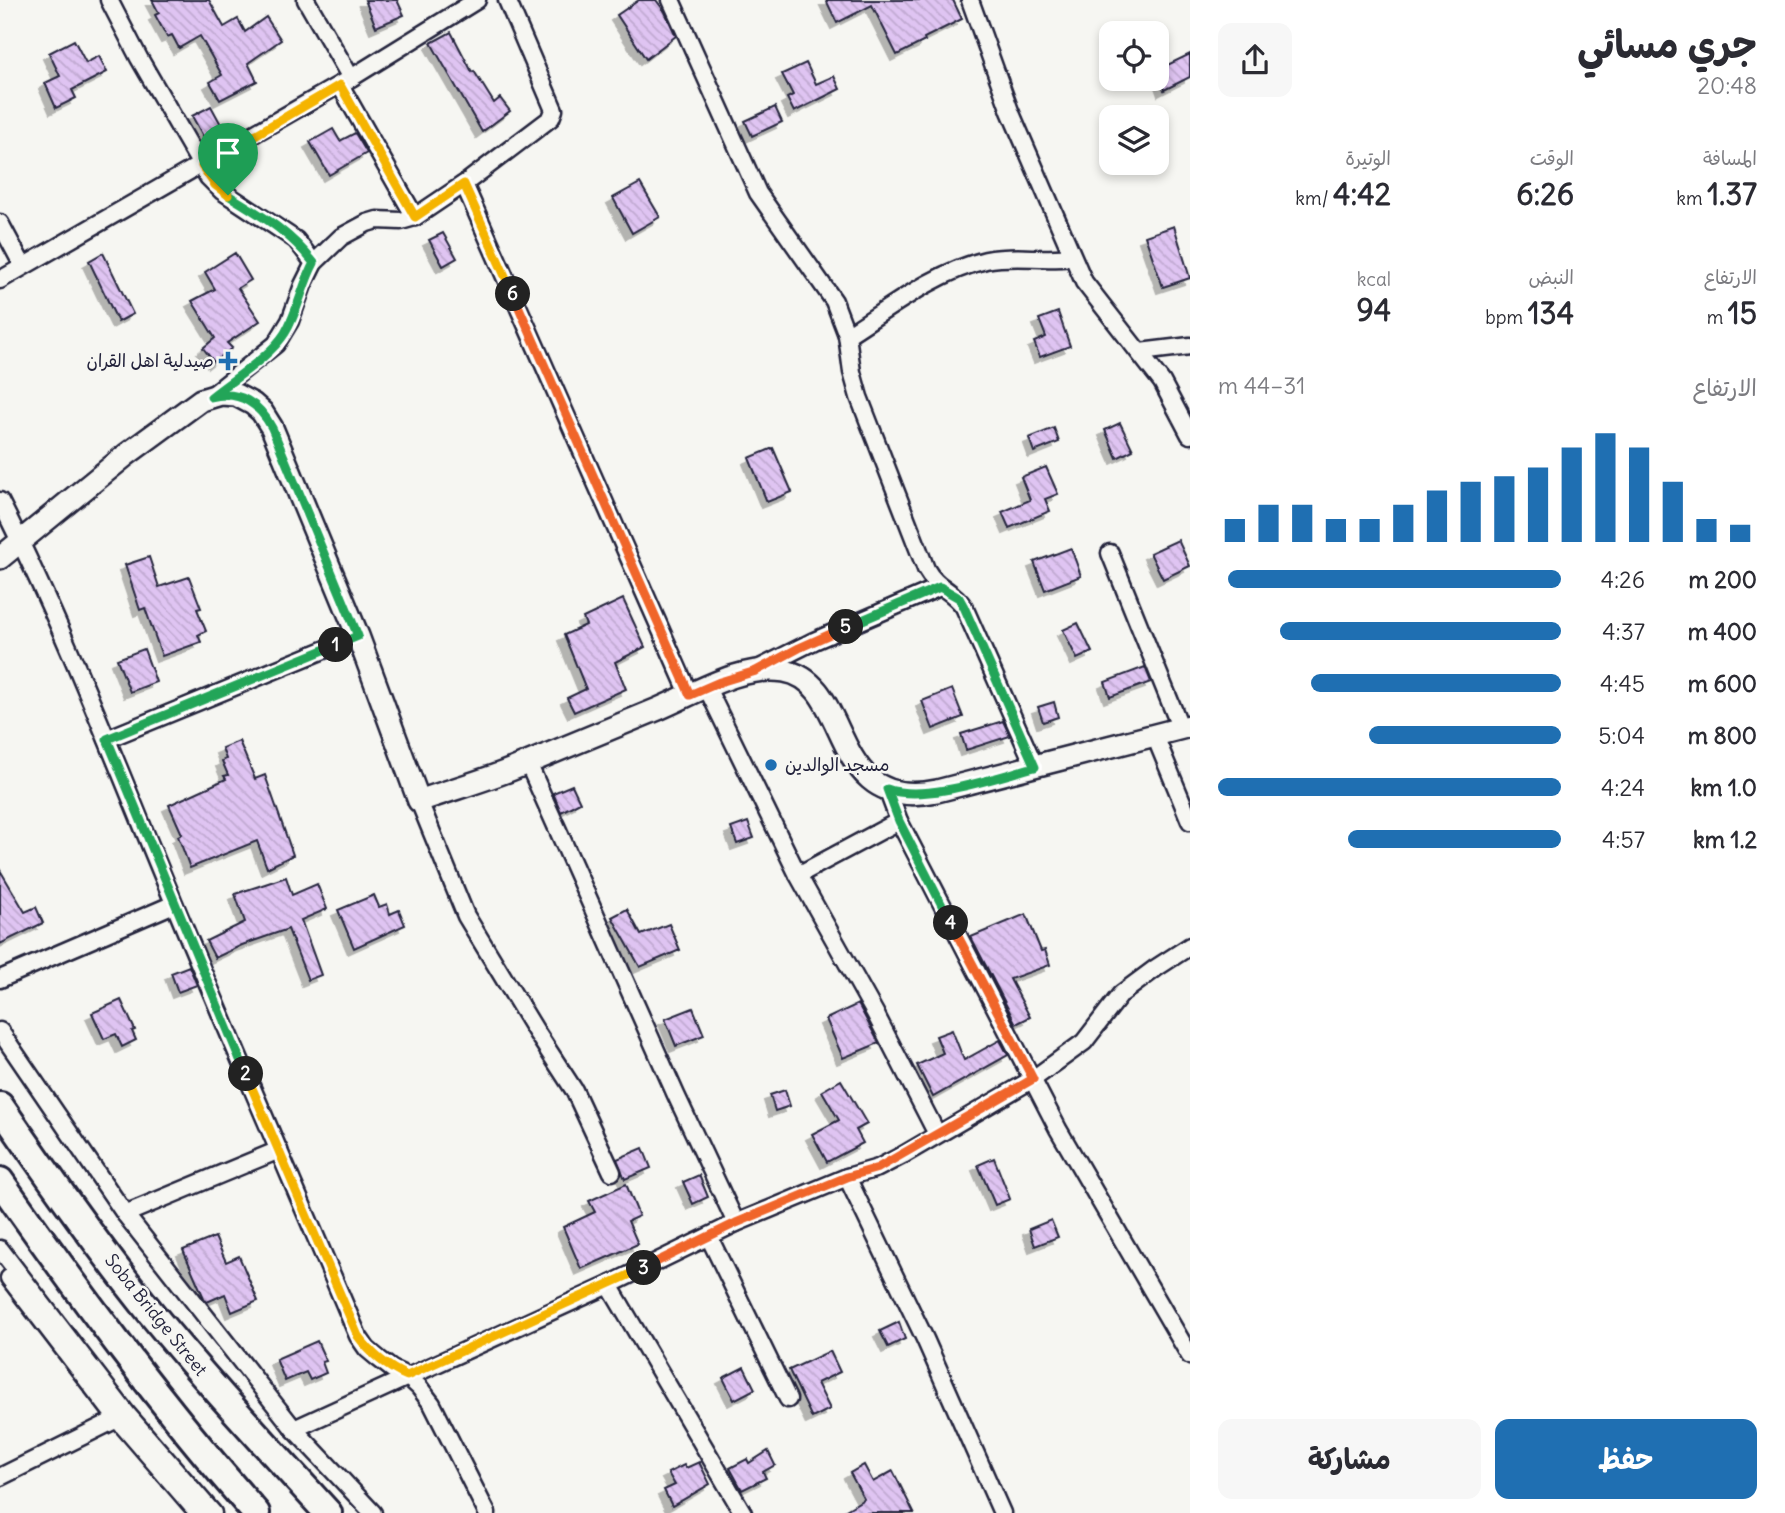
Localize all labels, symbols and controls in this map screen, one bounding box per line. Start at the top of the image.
map controls [1099,21,1169,175]
button: locate [1099,21,1169,91]
text: جري مسائي [1577,21,1757,68]
button: share [1218,23,1292,97]
text: 20:48 [1698,71,1757,100]
button: layers [1099,105,1169,175]
pin [198,123,258,195]
icon: arrive [209,134,247,172]
text: الوتيرة [1345,146,1391,170]
text: الوقت [1530,146,1574,170]
text: المسافة [1703,146,1757,170]
text: 4:42 [1333,175,1391,213]
text: 6:26 [1516,175,1574,213]
text: 1.37 [1707,175,1757,213]
text: /km [1295,186,1333,210]
text: km [1676,186,1707,210]
text: النبض [1529,265,1574,289]
text: الارتفاع [1704,265,1757,289]
text: kcal [1357,267,1391,291]
pin: 6 [496,276,530,312]
text: 6 [507,281,518,305]
text: 94 [1356,291,1391,329]
text: 134 [1528,294,1574,332]
text: 15 [1728,294,1757,332]
text: bpm [1485,305,1528,329]
text: m [1707,305,1728,329]
place label: صيدلية اهل القران [86,349,214,372]
marker: صيدلية اهل القران [220,353,236,369]
text: 31–44 m [1218,371,1305,400]
text: الارتفاع [1693,373,1757,402]
text: 4:26 [1601,565,1645,594]
text: 200 m [1688,565,1757,594]
pin: 5 [828,610,864,644]
text: 5 [840,614,851,638]
text: 4:37 [1602,617,1645,646]
text: 400 m [1688,617,1757,646]
pin: 1 [318,628,354,662]
text: 1 [332,632,339,656]
text: 4:45 [1600,669,1645,698]
text: 600 m [1688,669,1757,698]
text: 5:04 [1598,721,1645,750]
text: 800 m [1688,721,1757,750]
place label: مسجد الوالدين [785,753,890,776]
marker: مسجد الوالدين [763,757,779,773]
text: 4:24 [1601,773,1645,802]
text: 1.0 km [1691,773,1757,802]
text: 4:57 [1602,825,1645,854]
text: 1.2 km [1693,825,1757,854]
pin: 4 [934,906,968,940]
text: 4 [945,910,956,934]
pin: 2 [229,1056,264,1092]
text: 2 [240,1061,251,1085]
street label: Soba Bridge Street [100,1249,213,1380]
pin: 3 [626,1250,662,1286]
text: 3 [638,1255,649,1279]
button: مشاركة [1218,1419,1481,1499]
button: حفظ [1495,1419,1757,1499]

